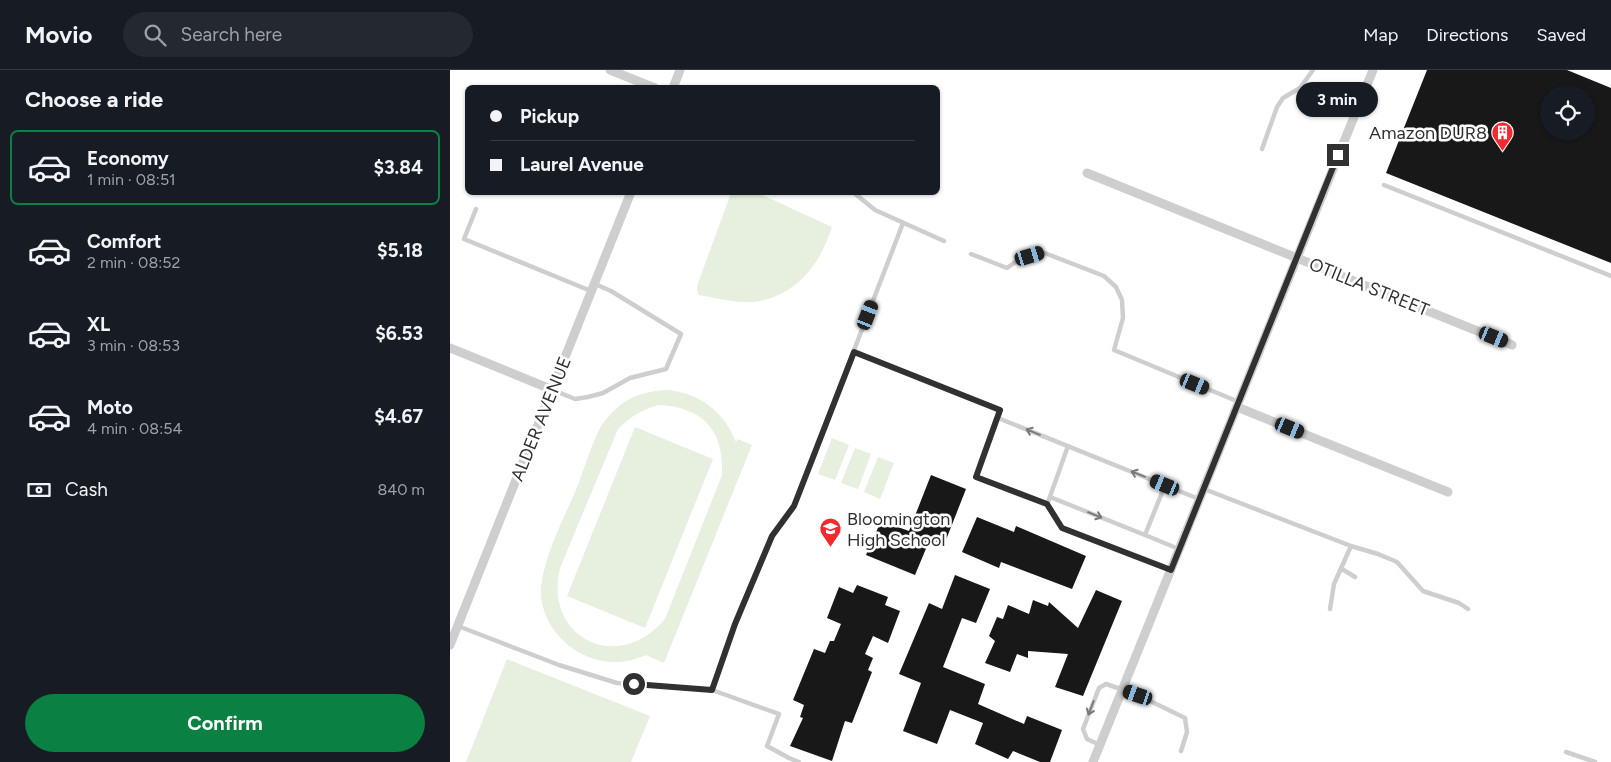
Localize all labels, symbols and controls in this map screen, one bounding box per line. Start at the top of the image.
search box [123,12,473,57]
text: Movio [25,20,93,49]
icon: search [141,21,169,49]
text: Search here [181,23,282,46]
text: Map [1363,24,1398,46]
text: Directions [1426,24,1508,46]
text: Saved [1536,24,1586,46]
callout: 3 min [1297,82,1379,118]
map controls [1540,85,1595,140]
button: locate [1540,85,1595,140]
text: Choose a ride [25,86,163,113]
text: 3 min [1317,90,1357,109]
text: Pickup [520,105,579,128]
building icon: Amazon DUR8 [1491,121,1515,152]
place label: Amazon DUR8 [1369,122,1487,144]
route end [1327,144,1349,166]
icon: car [27,145,72,190]
text: Economy [87,147,169,170]
text: Laurel Avenue [520,153,644,176]
text: $3.84 [374,156,423,179]
text: 1 min · 08:51 [87,170,176,189]
icon: car [27,228,72,273]
text: Comfort [87,230,162,253]
text: $5.18 [377,239,423,262]
car [1013,244,1046,268]
text: 2 min · 08:52 [87,253,180,272]
street label: OTILLA STREET [1306,253,1432,321]
car [855,298,880,332]
icon: car [27,311,72,356]
text: XL [87,313,110,336]
text: $6.53 [375,322,423,345]
car [1477,324,1510,350]
text: 3 min · 08:53 [87,336,180,355]
street label: ALDER AVENUE [506,354,576,484]
car [1178,371,1211,397]
icon: car [27,394,72,439]
text: Moto [87,396,133,419]
text: $4.67 [374,405,423,428]
car [1273,415,1306,441]
text: 4 min · 08:54 [87,419,182,438]
one-way arrow [1026,427,1041,436]
one-way arrow [1131,469,1146,479]
car [1148,472,1181,498]
icon: cash [25,476,53,504]
text: Cash [65,478,108,501]
text: 840 m [377,480,425,499]
place label: Bloomington High School [847,508,950,551]
one-way arrow [1087,511,1102,520]
school or university icon: Bloomington High School [819,517,843,548]
route start [623,673,645,695]
car [1121,683,1154,707]
button: Confirm [25,694,425,752]
one-way arrow [1086,700,1095,715]

